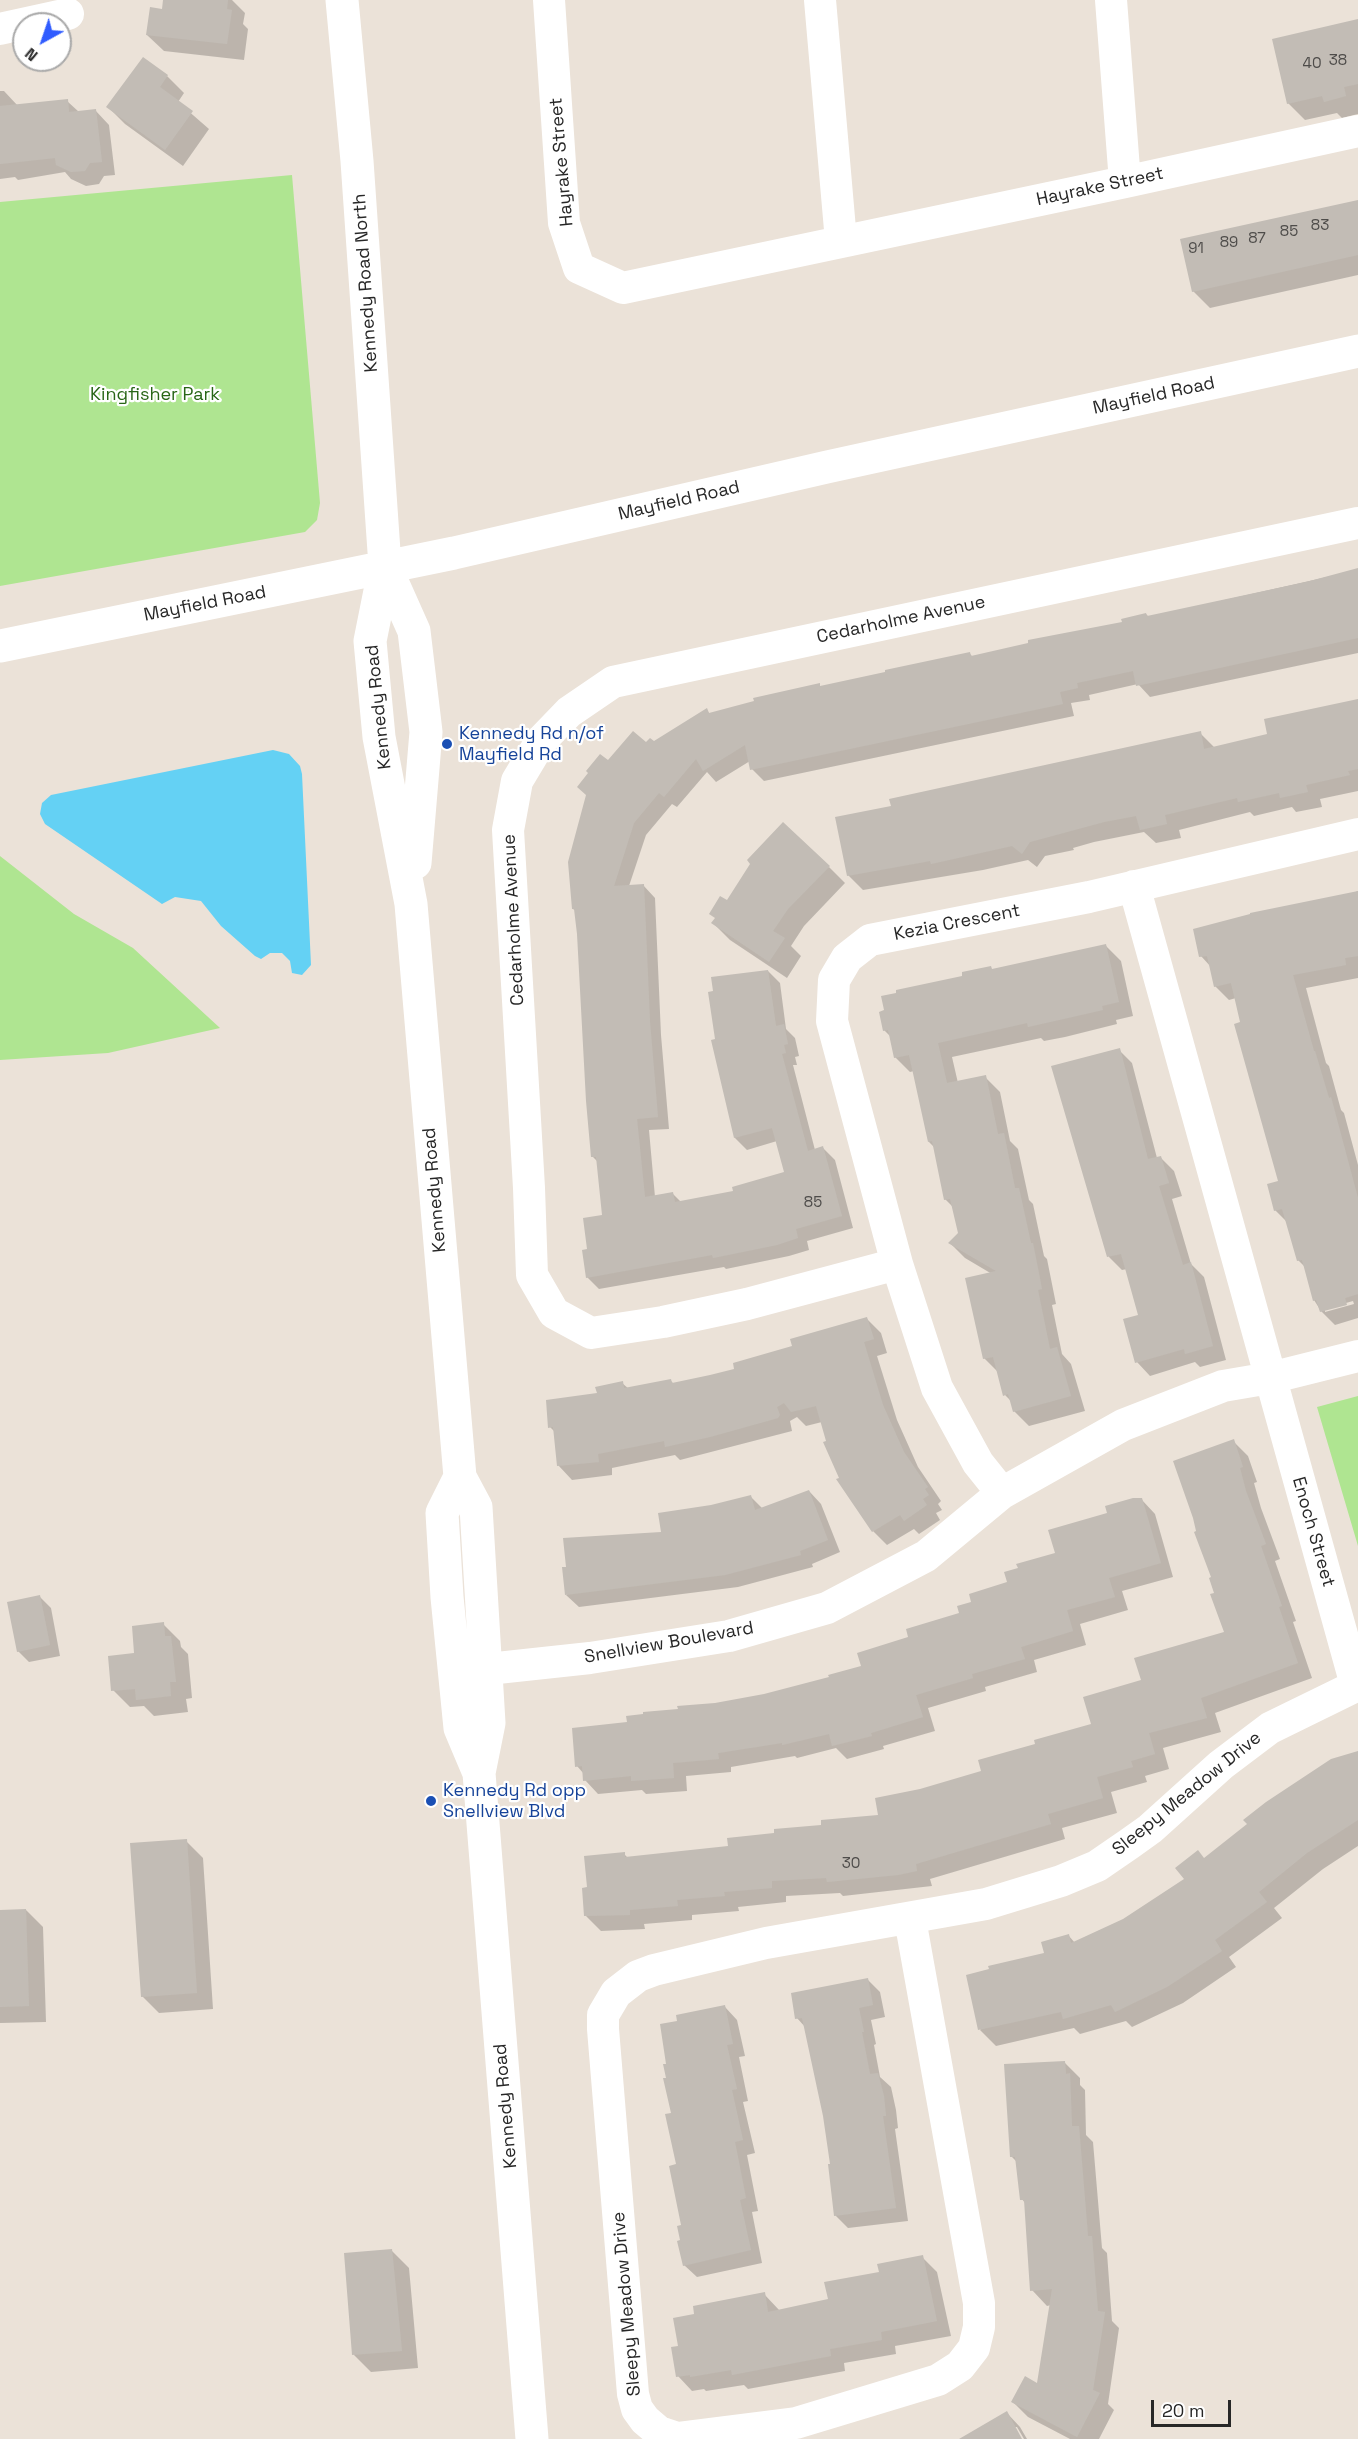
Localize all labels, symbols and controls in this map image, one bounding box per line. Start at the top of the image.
north arrow [12,12,72,72]
text: N [21,43,42,66]
house number: 38 [1329,52,1347,70]
house number: 40 [1303,55,1321,73]
street label: Hayrake Street [546,97,578,227]
street label: Hayrake Street [1035,163,1165,211]
street label: Kennedy Road North [349,193,383,373]
house number: 83 [1311,217,1329,235]
house number: 85 [1280,223,1298,241]
house number: 87 [1248,230,1266,248]
house number: 89 [1220,234,1238,252]
house number: 91 [1188,240,1204,258]
street label: Mayfield Road [1091,373,1217,419]
park label: Kingfisher Park [90,384,220,406]
street label: Mayfield Road [616,477,742,525]
street label: Mayfield Road [142,582,268,626]
street label: Cedarholme Avenue [815,592,987,648]
street label: Kennedy Road [362,644,396,770]
place label: Kennedy Rd n/of Mayfield Rd [459,723,604,766]
marker: Kennedy Rd n/of Mayfield Rd [440,737,454,751]
street label: Cedarholme Avenue [499,834,529,1006]
street label: Kezia Crescent [892,900,1022,946]
street label: Kennedy Road [419,1127,451,1253]
house number: 85 [804,1194,822,1212]
street label: Enoch Street [1287,1474,1339,1590]
street label: Snellview Boulevard [583,1617,755,1669]
street label: Sleepy Meadow Drive [1108,1727,1266,1861]
place label: Kennedy Rd opp Snellview Blvd [443,1780,586,1822]
marker: Kennedy Rd opp Snellview Blvd [424,1794,438,1808]
house number: 30 [842,1855,860,1873]
street label: Kennedy Road [490,2043,522,2169]
street label: Sleepy Meadow Drive [608,2211,646,2397]
scale bar [1154,2388,1234,2426]
text: 20 m [1162,2399,1205,2422]

